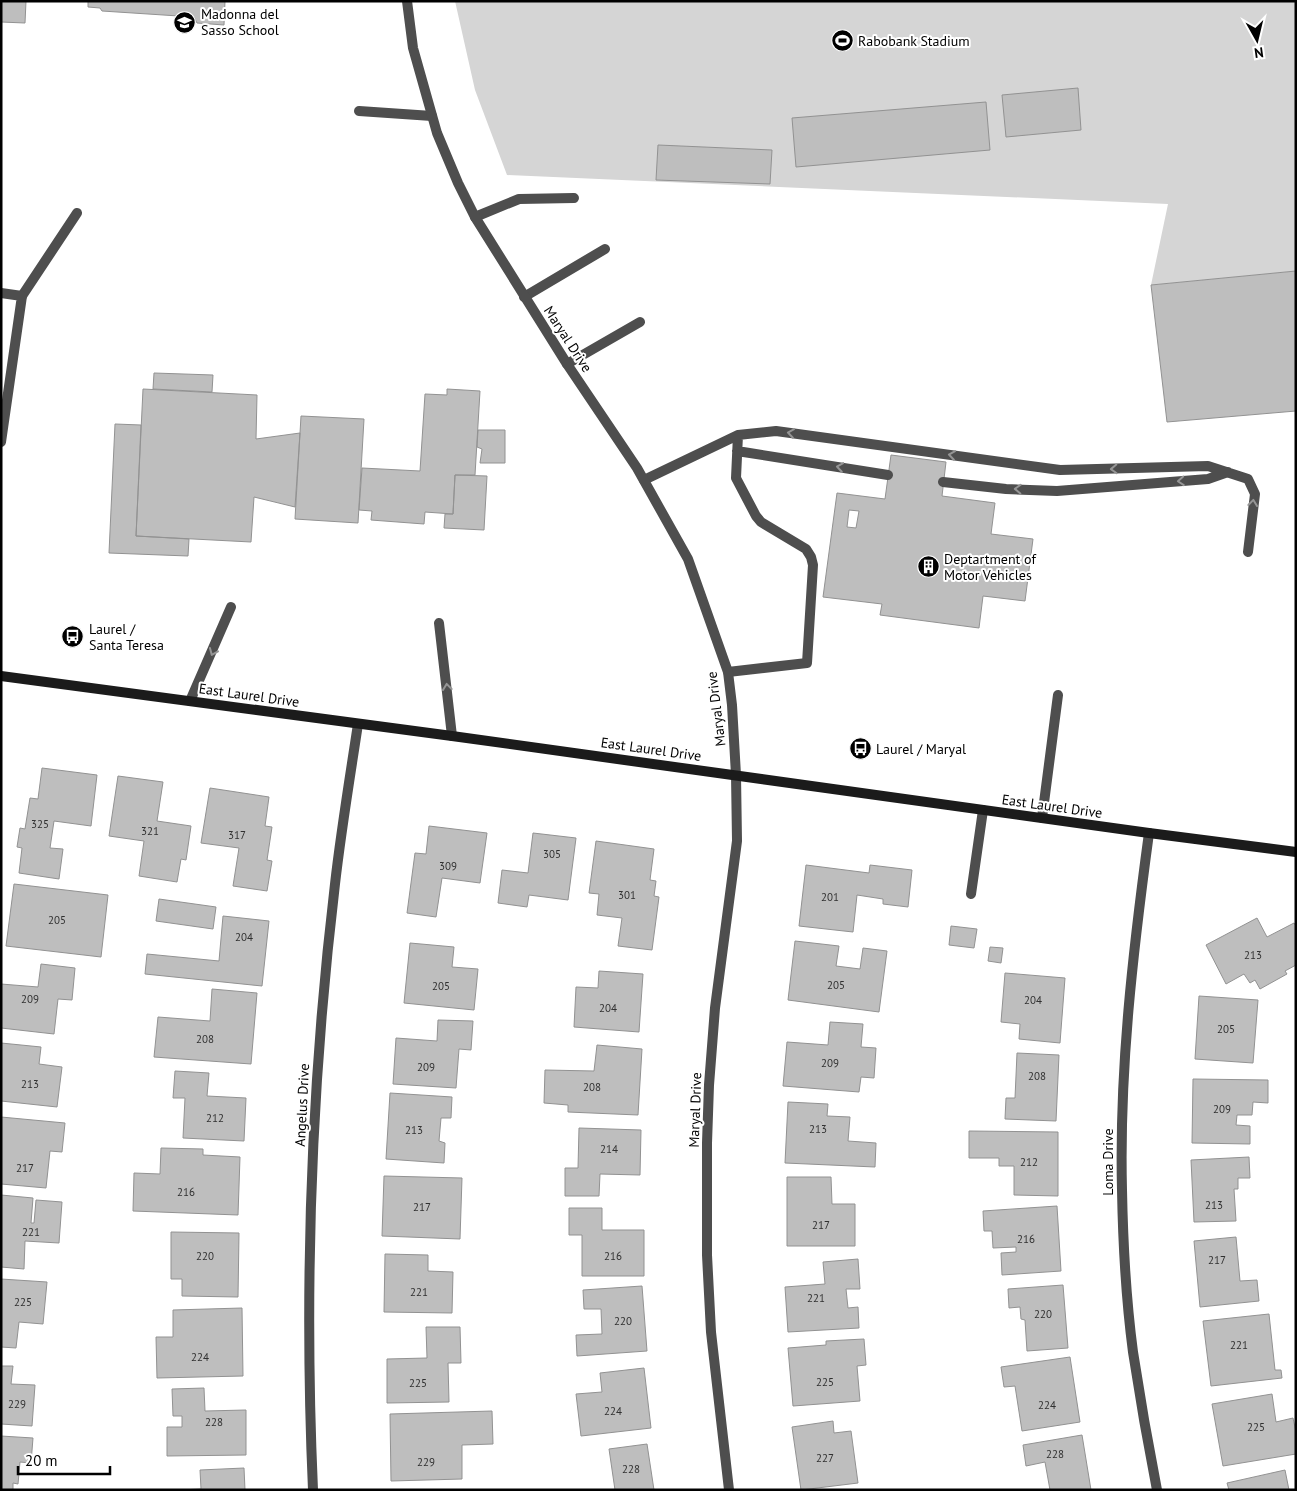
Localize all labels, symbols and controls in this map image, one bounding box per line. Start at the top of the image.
place label: Madonna del Sasso School [201,5,279,39]
school or university icon: Madonna del Sasso School [173,10,197,34]
north arrow [1232,15,1282,65]
sports icon: Rabobank Stadium [830,29,854,53]
place label: Rabobank Stadium [858,32,970,50]
text: N [1253,43,1265,62]
street label: Maryal Drive [540,302,596,376]
one-way arrow [787,428,795,439]
one-way arrow [948,451,957,461]
one-way arrow [835,462,843,473]
one-way arrow [1109,464,1117,474]
one-way arrow [1176,475,1184,486]
one-way arrow [1014,484,1022,495]
one-way arrow [1247,499,1258,507]
place label: Deptartment of Motor Vehicles [944,550,1036,584]
building icon: Deptartment of Motor Vehicles [916,555,940,579]
place label: Laurel / Santa Teresa [89,620,164,654]
bus stop icon: Laurel / Santa Teresa [61,625,85,649]
one-way arrow [208,647,219,656]
street label: Maryal Drive [702,670,730,748]
street label: East Laurel Drive [198,679,300,711]
one-way arrow [442,683,452,692]
street label: East Laurel Drive [600,733,702,765]
bus stop icon: Laurel / Maryal [848,737,872,761]
place label: Laurel / Maryal [876,740,966,758]
street label: East Laurel Drive [1001,790,1103,822]
house number: 325 [31,817,49,831]
house number: 321 [141,824,159,838]
house number: 317 [228,828,246,842]
house number: 305 [543,847,561,861]
house number: 309 [439,859,457,873]
house number: 301 [618,888,636,902]
house number: 201 [821,890,839,904]
house number: 205 [48,913,66,927]
house number: 204 [235,930,253,944]
house number: 213 [1244,948,1262,962]
house number: 205 [827,978,845,992]
house number: 205 [432,979,450,993]
house number: 209 [21,992,39,1006]
house number: 204 [1024,993,1042,1007]
house number: 204 [599,1001,617,1015]
house number: 205 [1217,1022,1235,1036]
house number: 208 [196,1032,214,1046]
house number: 209 [821,1056,839,1070]
house number: 209 [417,1060,435,1074]
street label: Angelus Drive [291,1063,313,1147]
house number: 208 [1028,1069,1046,1083]
street label: Maryal Drive [685,1072,705,1148]
house number: 213 [21,1077,39,1091]
house number: 208 [583,1080,601,1094]
house number: 209 [1213,1102,1231,1116]
house number: 212 [206,1111,224,1125]
house number: 213 [809,1122,827,1136]
house number: 213 [405,1123,423,1137]
street label: Loma Drive [1099,1128,1117,1196]
house number: 214 [600,1142,618,1156]
house number: 212 [1020,1155,1038,1169]
house number: 217 [16,1161,34,1175]
house number: 216 [177,1185,195,1199]
house number: 213 [1205,1198,1223,1212]
house number: 217 [413,1200,431,1214]
house number: 217 [812,1218,830,1232]
house number: 221 [22,1225,40,1239]
house number: 216 [1017,1232,1035,1246]
house number: 220 [196,1249,214,1263]
house number: 216 [604,1249,622,1263]
house number: 217 [1208,1253,1226,1267]
house number: 221 [410,1285,428,1299]
house number: 221 [807,1291,825,1305]
house number: 225 [14,1295,32,1309]
house number: 220 [1034,1307,1052,1321]
house number: 220 [614,1314,632,1328]
house number: 221 [1230,1338,1248,1352]
house number: 224 [191,1350,209,1364]
house number: 225 [816,1375,834,1389]
house number: 225 [409,1376,427,1390]
house number: 229 [8,1397,26,1411]
house number: 224 [1038,1398,1056,1412]
house number: 224 [604,1404,622,1418]
house number: 228 [205,1415,223,1429]
house number: 225 [1247,1420,1265,1434]
scale bar [18,1444,110,1476]
house number: 228 [1046,1447,1064,1461]
text: 20 m [25,1451,58,1470]
house number: 227 [816,1451,834,1465]
house number: 229 [417,1455,435,1469]
house number: 228 [622,1462,640,1476]

